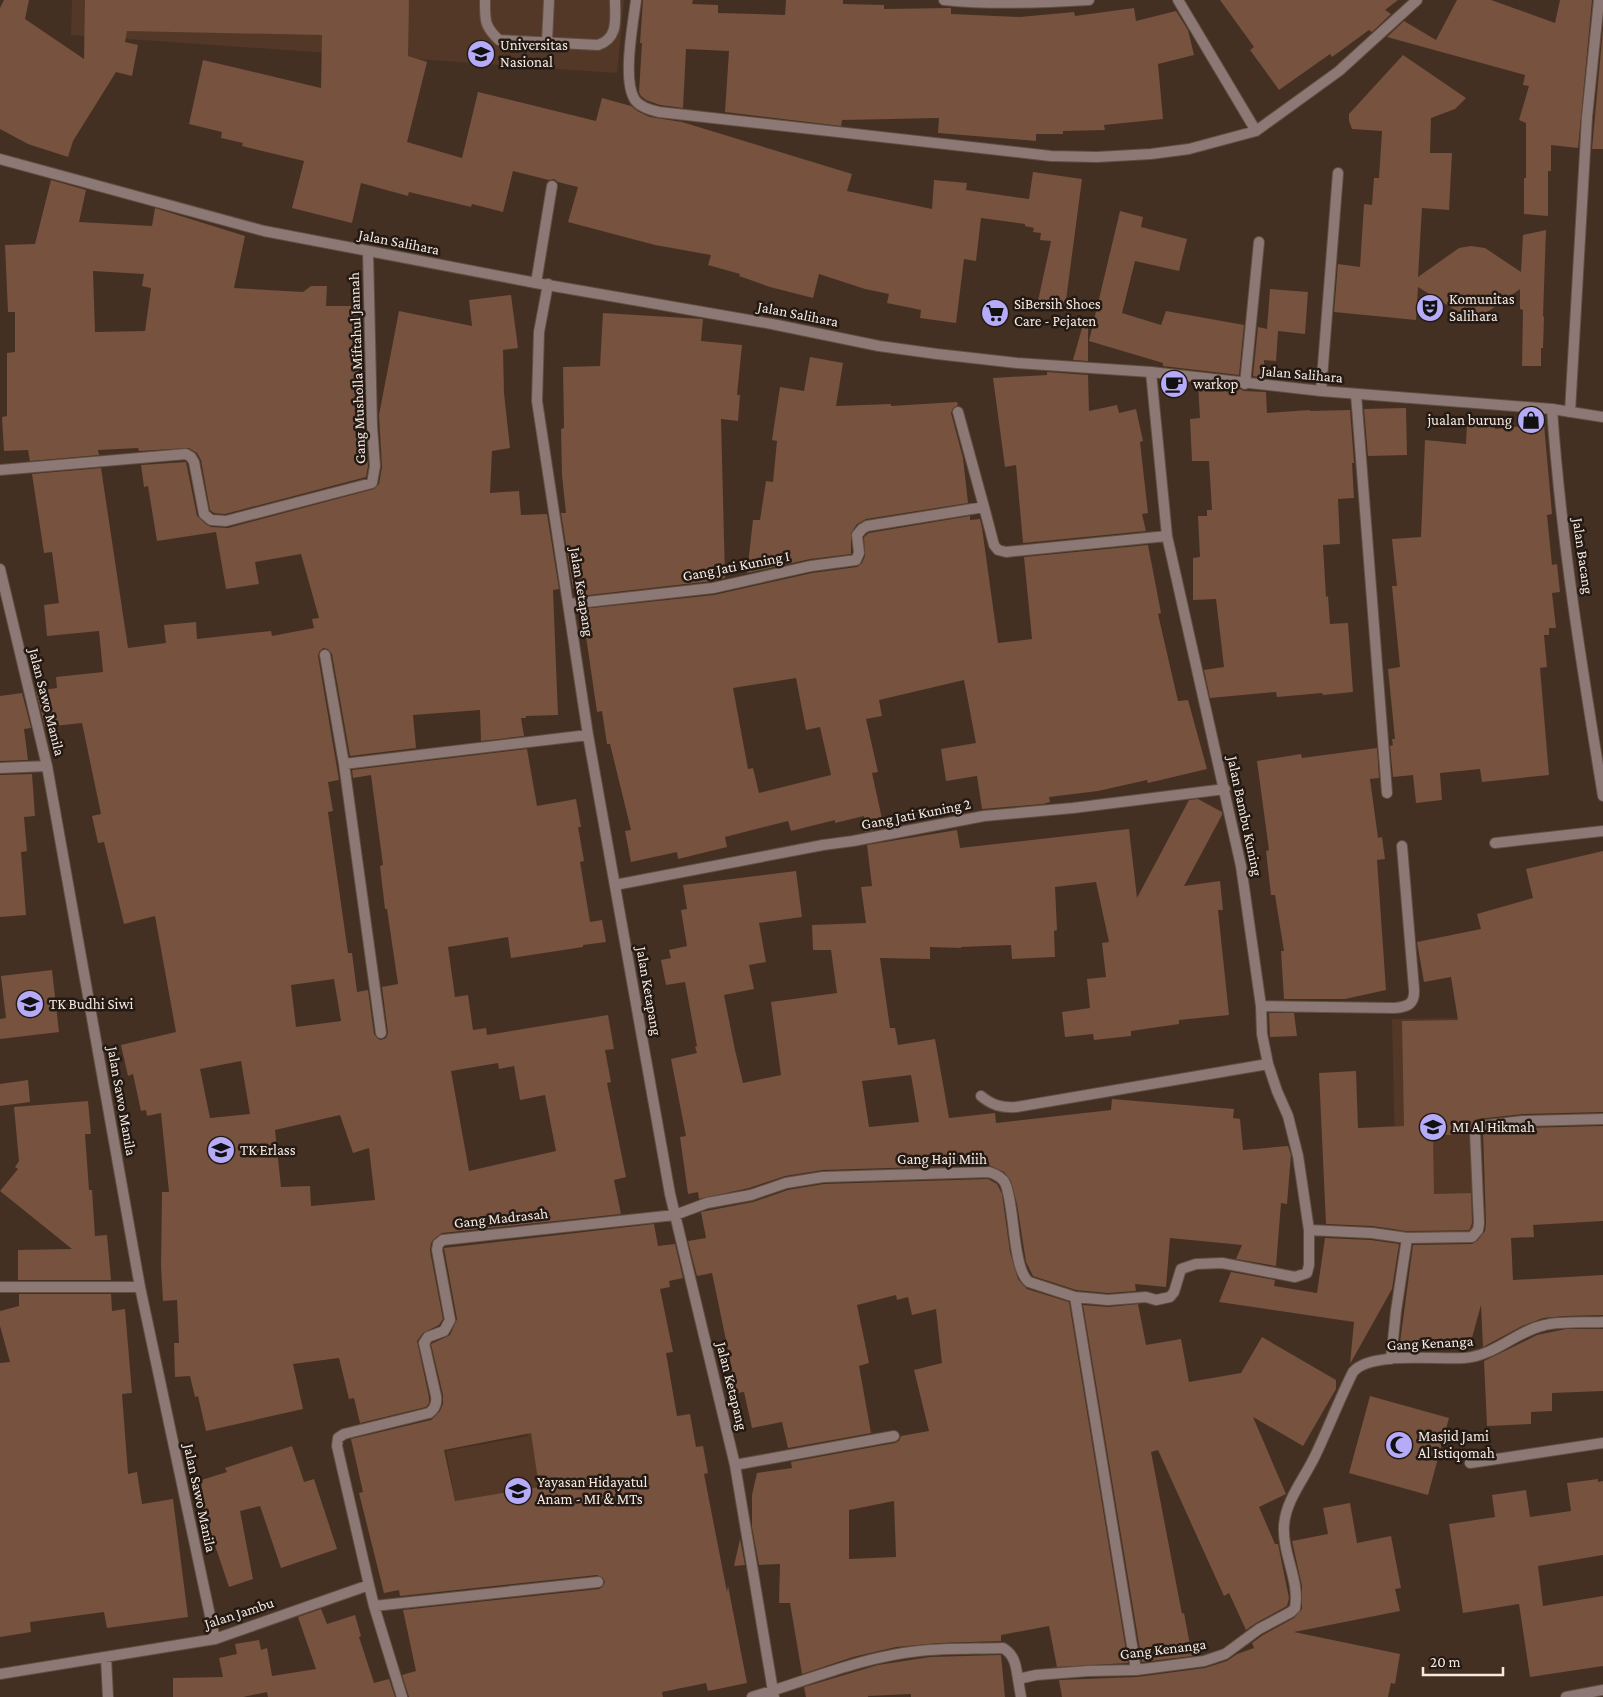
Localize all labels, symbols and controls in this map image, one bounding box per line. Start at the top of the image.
place label: Universitas Nasional [500,37,568,70]
school or university icon: Universitas Nasional [466,39,496,69]
street label: Jalan Salihara [355,226,441,259]
street label: Gang Musholla Miftahul Jannah [346,272,369,464]
place label: Komunitas Salihara [1449,291,1515,324]
theatre icon: Komunitas Salihara [1415,293,1445,323]
place label: SiBersih Shoes Care - Pejaten [1014,296,1101,330]
street label: Jalan Salihara [754,298,840,331]
supermarket icon: SiBersih Shoes Care - Pejaten [980,298,1010,328]
street label: Jalan Salihara [1258,362,1344,387]
cafe icon: warkop [1159,369,1189,399]
place label: warkop [1193,376,1239,393]
shop icon: jualan burung [1516,405,1546,435]
place label: jualan burung [1426,412,1512,429]
street label: Jalan Bacang [1568,515,1596,595]
street label: Jalan Ketapang [566,544,597,638]
street label: Gang Jati Kuning I [681,548,791,585]
street label: Jalan Sawo Manila [24,645,68,758]
street label: Jalan Bambu Kuning [1223,753,1266,878]
street label: Gang Jati Kuning 2 [860,796,972,833]
street label: Jalan Ketapang [632,943,665,1037]
school or university icon: TK Budhi Siwi [15,989,45,1019]
place label: TK Budhi Siwi [49,996,133,1012]
street label: Jalan Sawo Manila [103,1043,139,1157]
school or university icon: MI Al Hikmah [1418,1112,1448,1142]
place label: MI Al Hikmah [1452,1119,1535,1135]
school or university icon: TK Erlass [206,1135,236,1165]
place label: TK Erlass [240,1142,296,1158]
street label: Gang Haji Miih [897,1151,987,1168]
street label: Gang Madrasah [453,1205,549,1232]
street label: Gang Kenanga [1386,1333,1474,1354]
street label: Jalan Ketapang [712,1338,751,1432]
place label: Masjid Jami Al Istiqomah [1418,1428,1495,1462]
mosque icon: Masjid Jami Al Istiqomah [1384,1430,1414,1460]
street label: Jalan Sawo Manila [179,1440,219,1554]
place label: Yayasan Hidayatul Anam - MI & MTs [537,1474,648,1507]
school or university icon: Yayasan Hidayatul Anam - MI & MTs [503,1476,533,1506]
street label: Jalan Jambu [200,1594,276,1633]
street label: Gang Kenanga [1119,1636,1207,1663]
scale bar [1423,1644,1503,1676]
text: 20 m [1430,1654,1461,1670]

